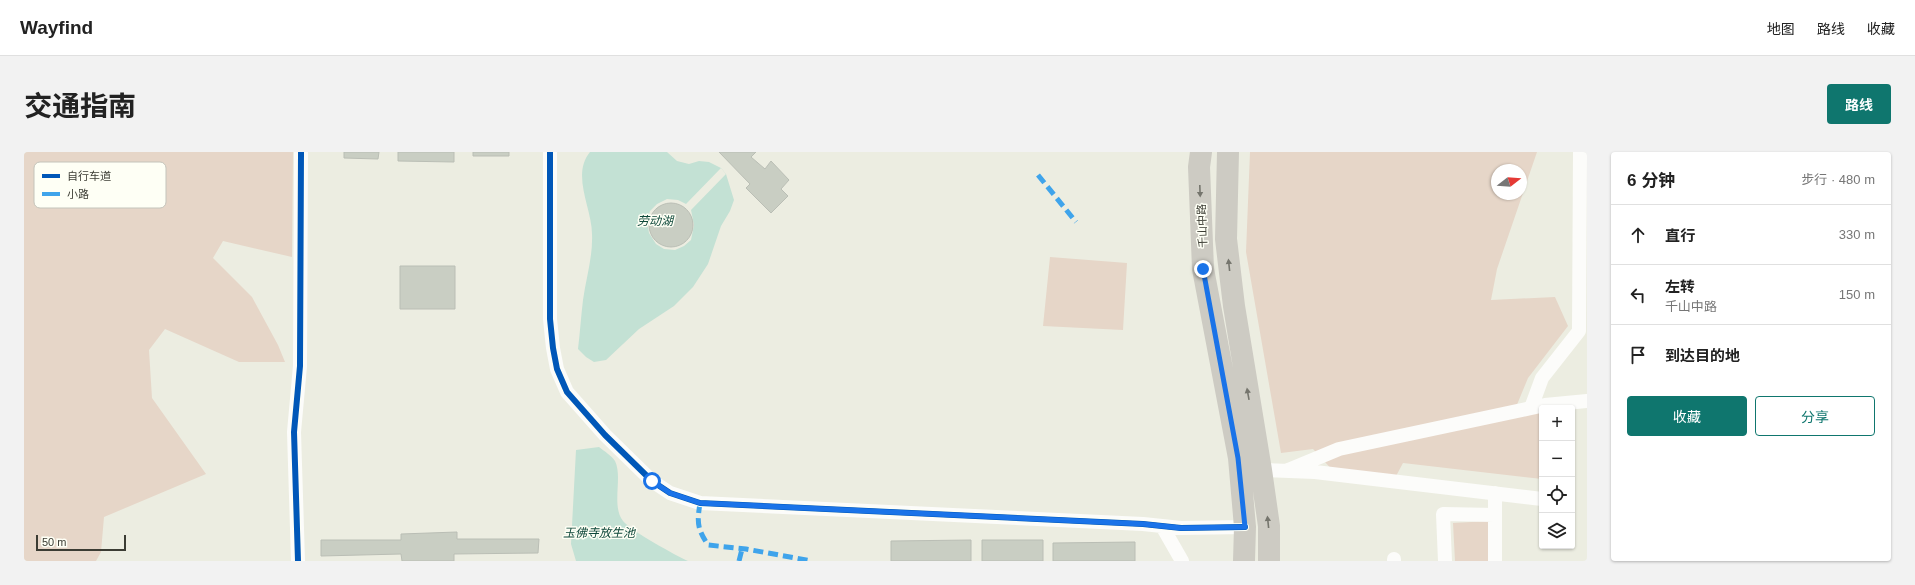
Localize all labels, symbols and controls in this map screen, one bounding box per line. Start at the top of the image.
text: Wayfind [20,17,93,38]
text: 地图 [1767,21,1795,37]
text: 路线 [1817,21,1845,37]
text: 收藏 [1867,21,1895,37]
button: 路线 [1827,84,1891,124]
text: 交通指南 [24,91,136,122]
legend [34,162,166,208]
north arrow [1491,164,1527,200]
text: 自行车道 [67,170,111,182]
text: 6 分钟 [1627,171,1675,190]
text: 步行 · 480 m [1801,172,1875,187]
one-way arrow [1197,185,1204,197]
text: 小路 [67,188,89,200]
street label: 千山中路 [1195,204,1209,248]
water label: 劳动湖 [637,214,675,228]
icon: ahead [1627,224,1649,246]
text: 直行 [1665,227,1695,244]
text: 330 m [1839,227,1875,242]
one-way arrow [1226,259,1232,271]
route end [1194,260,1212,278]
text: 左转 [1665,278,1695,295]
icon: left [1627,284,1649,306]
text: 150 m [1839,287,1875,302]
text: 千山中路 [1665,299,1717,314]
icon: arrive [1627,344,1649,366]
text: 到达目的地 [1665,347,1740,364]
one-way arrow [1245,387,1251,400]
button: 收藏 [1627,396,1747,436]
button: 分享 [1755,396,1875,436]
map controls [1539,405,1575,549]
button: + [1539,405,1575,441]
button: − [1539,441,1575,477]
route start [643,472,661,490]
button: locate [1539,477,1575,513]
button: layers [1539,513,1575,549]
one-way arrow [1265,516,1271,528]
water label: 玉佛寺放生池 [563,526,636,540]
scale bar [36,533,126,552]
text: 50 m [42,536,66,548]

